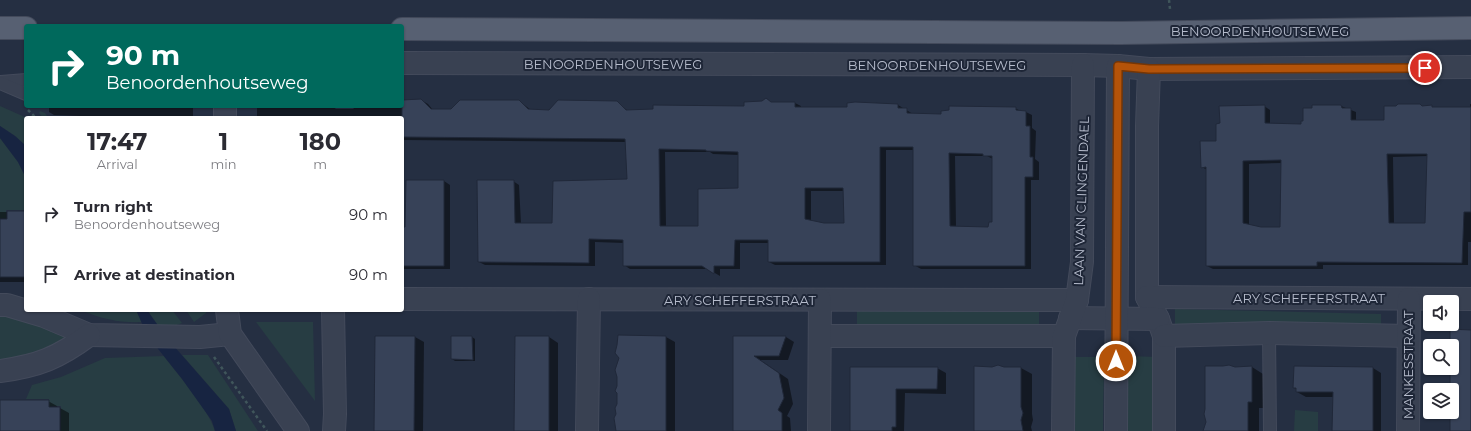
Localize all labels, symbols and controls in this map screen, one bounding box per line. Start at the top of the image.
street label: BENOORDENHOUTSEWEG [1171,23,1349,39]
text: 90 m [106,38,180,72]
icon: right [40,40,92,92]
pin [1408,51,1442,85]
street label: BENOORDENHOUTSEWEG [524,56,702,72]
street label: BENOORDENHOUTSEWEG [848,57,1026,73]
icon: arrive [1414,57,1436,79]
text: Benoordenhoutseweg [106,72,309,94]
street label: LAAN VAN CLINGENDAEL [1070,116,1092,286]
text: 17:47 [87,127,147,156]
text: 1 [219,127,228,156]
text: 180 [299,127,341,156]
text: Arrival [97,156,138,172]
text: min [210,156,237,172]
text: m [313,156,327,172]
text: Turn right [74,197,153,216]
icon: right [40,203,62,225]
text: 90 m [349,205,388,224]
text: Benoordenhoutseweg [74,216,220,232]
icon: arrive [40,263,62,285]
text: Arrive at destination [74,265,235,284]
text: 90 m [349,265,388,284]
street label: ARY SCHEFFERSTRAAT [1233,290,1385,306]
street label: ARY SCHEFFERSTRAAT [664,292,816,308]
map controls [1423,295,1459,419]
button: sound [1423,295,1459,331]
street label: MANKESSTRAAT [1400,310,1416,419]
button: search [1423,339,1459,375]
position arrow [1095,340,1137,382]
button: layers [1423,383,1459,419]

